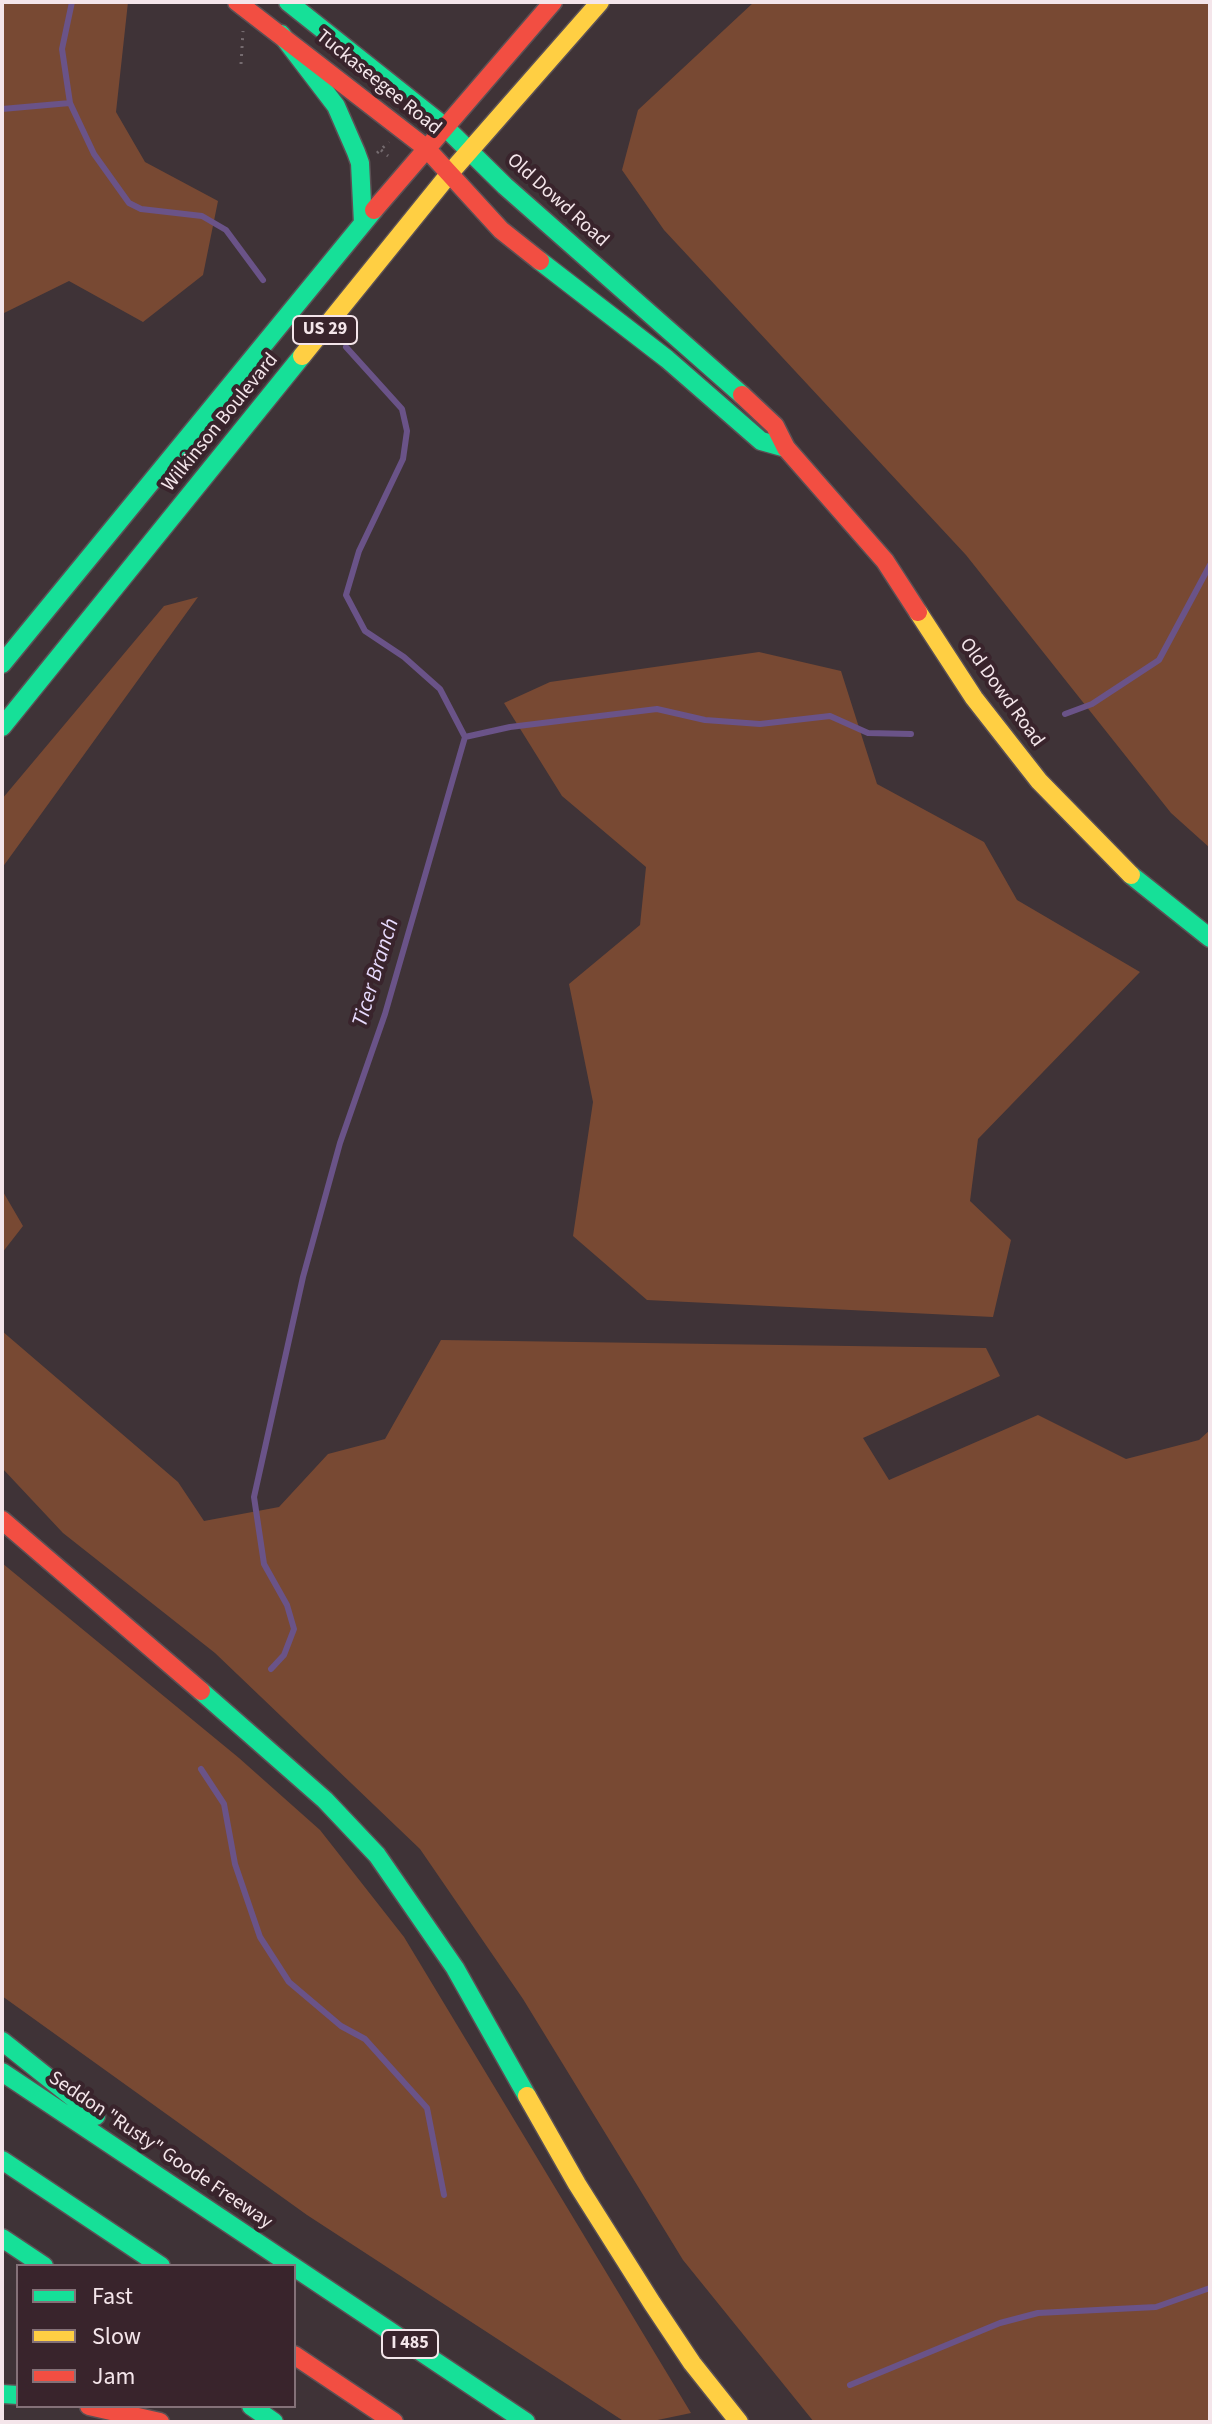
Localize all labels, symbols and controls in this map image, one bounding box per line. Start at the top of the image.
street label: Tuckaseegee Road [311,25,445,141]
street label: Old Dowd Road [501,149,613,253]
road number: US 29 [293,316,357,344]
street label: Wilkinson Boulevard [158,349,284,497]
street label: Old Dowd Road [953,634,1049,752]
water label: Ticer Branch [348,915,406,1031]
street label: Seddon "Rusty" Goode Freeway [44,2067,276,2235]
legend [16,2264,296,2408]
text: Fast [92,2279,133,2314]
text: Slow [92,2319,141,2354]
road number: I 485 [382,2330,438,2358]
text: Jam [92,2359,136,2394]

